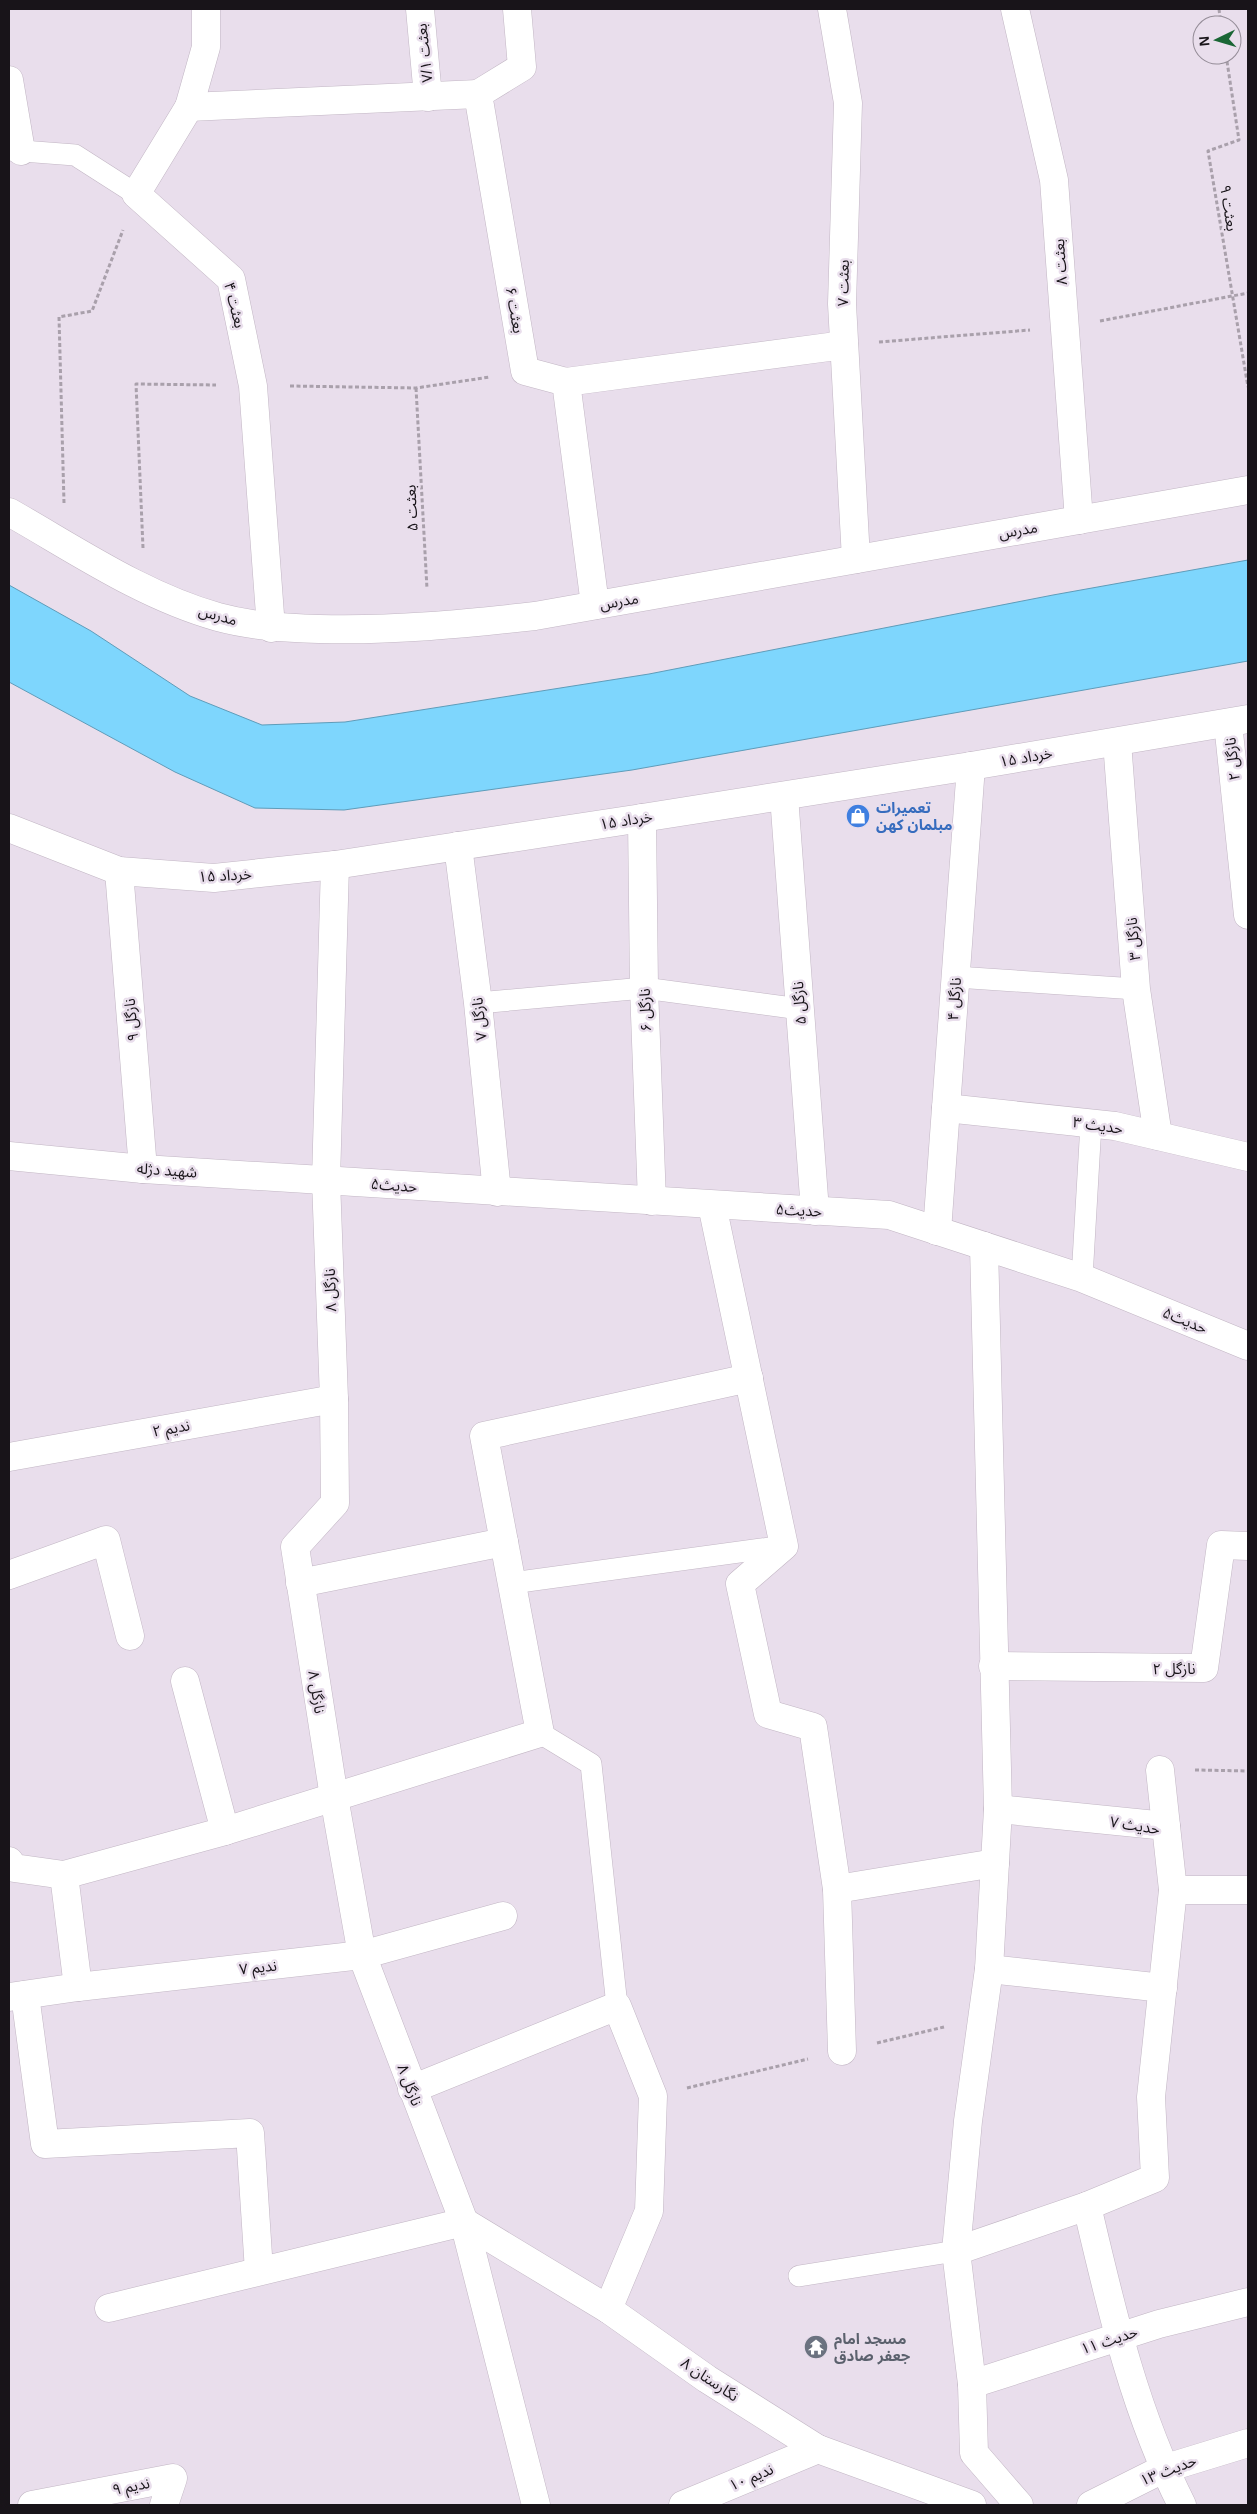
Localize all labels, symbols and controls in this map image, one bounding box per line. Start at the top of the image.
north arrow [1192,15,1242,65]
street label: بعثت ۷/۱ [412,23,436,83]
text: N [1196,35,1212,47]
street label: بعثت ۹ [1217,184,1241,232]
street label: بعثت ۸ [1050,238,1070,286]
street label: بعثت ۷ [834,260,852,306]
street label: بعثت ۴ [221,280,249,330]
street label: بعثت ۶ [503,286,527,334]
street label: بعثت ۵ [401,484,421,532]
street label: مدرس [997,518,1039,543]
street label: مدرس [598,589,640,614]
street label: مدرس [197,601,239,630]
street label: نازگل ۲ [1221,737,1244,781]
street label: ۱۵ خرداد [998,744,1054,771]
place label: تعمیرات مبلمان کهن [876,799,953,834]
shop icon: تعمیرات مبلمان کهن [845,803,871,829]
street label: ۱۵ خرداد [598,807,654,834]
street label: ۱۵ خرداد [198,865,252,886]
street label: نازگل ۳ [1123,917,1144,961]
street label: نازگل ۴ [944,977,965,1021]
street label: نازگل ۵ [789,981,810,1025]
street label: نازگل ۶ [636,988,655,1032]
street label: نازگل ۷ [468,997,491,1041]
street label: نازگل ۹ [121,998,142,1042]
street label: حدیث ۳ [1072,1113,1124,1137]
street label: شهید دژله [136,1159,198,1182]
street label: حدیث۵ [370,1175,418,1195]
street label: حدیث۵ [775,1200,823,1220]
street label: نازگل ۸ [321,1268,340,1312]
street label: حدیث۵ [1160,1303,1210,1337]
street label: ندیم ۲ [151,1416,192,1443]
street label: نازگل ۲ [1152,1660,1196,1678]
street label: نازگل ۸ [304,1669,329,1715]
street label: حدیث ۷ [1109,1813,1161,1837]
street label: ندیم ۷ [238,1957,278,1980]
street label: نازگل ۸ [393,2062,426,2109]
street label: حدیث ۱۱ [1078,2323,1140,2357]
place label: مسجد امام جعفر صادق [834,2330,911,2365]
temple icon: مسجد امام جعفر صادق [803,2334,829,2360]
street label: نگارستان ۸ [677,2354,742,2405]
street label: حدیث ۱۳ [1137,2451,1199,2489]
street label: ندیم ۱۰ [726,2460,777,2497]
street label: ندیم ۹ [111,2474,152,2501]

